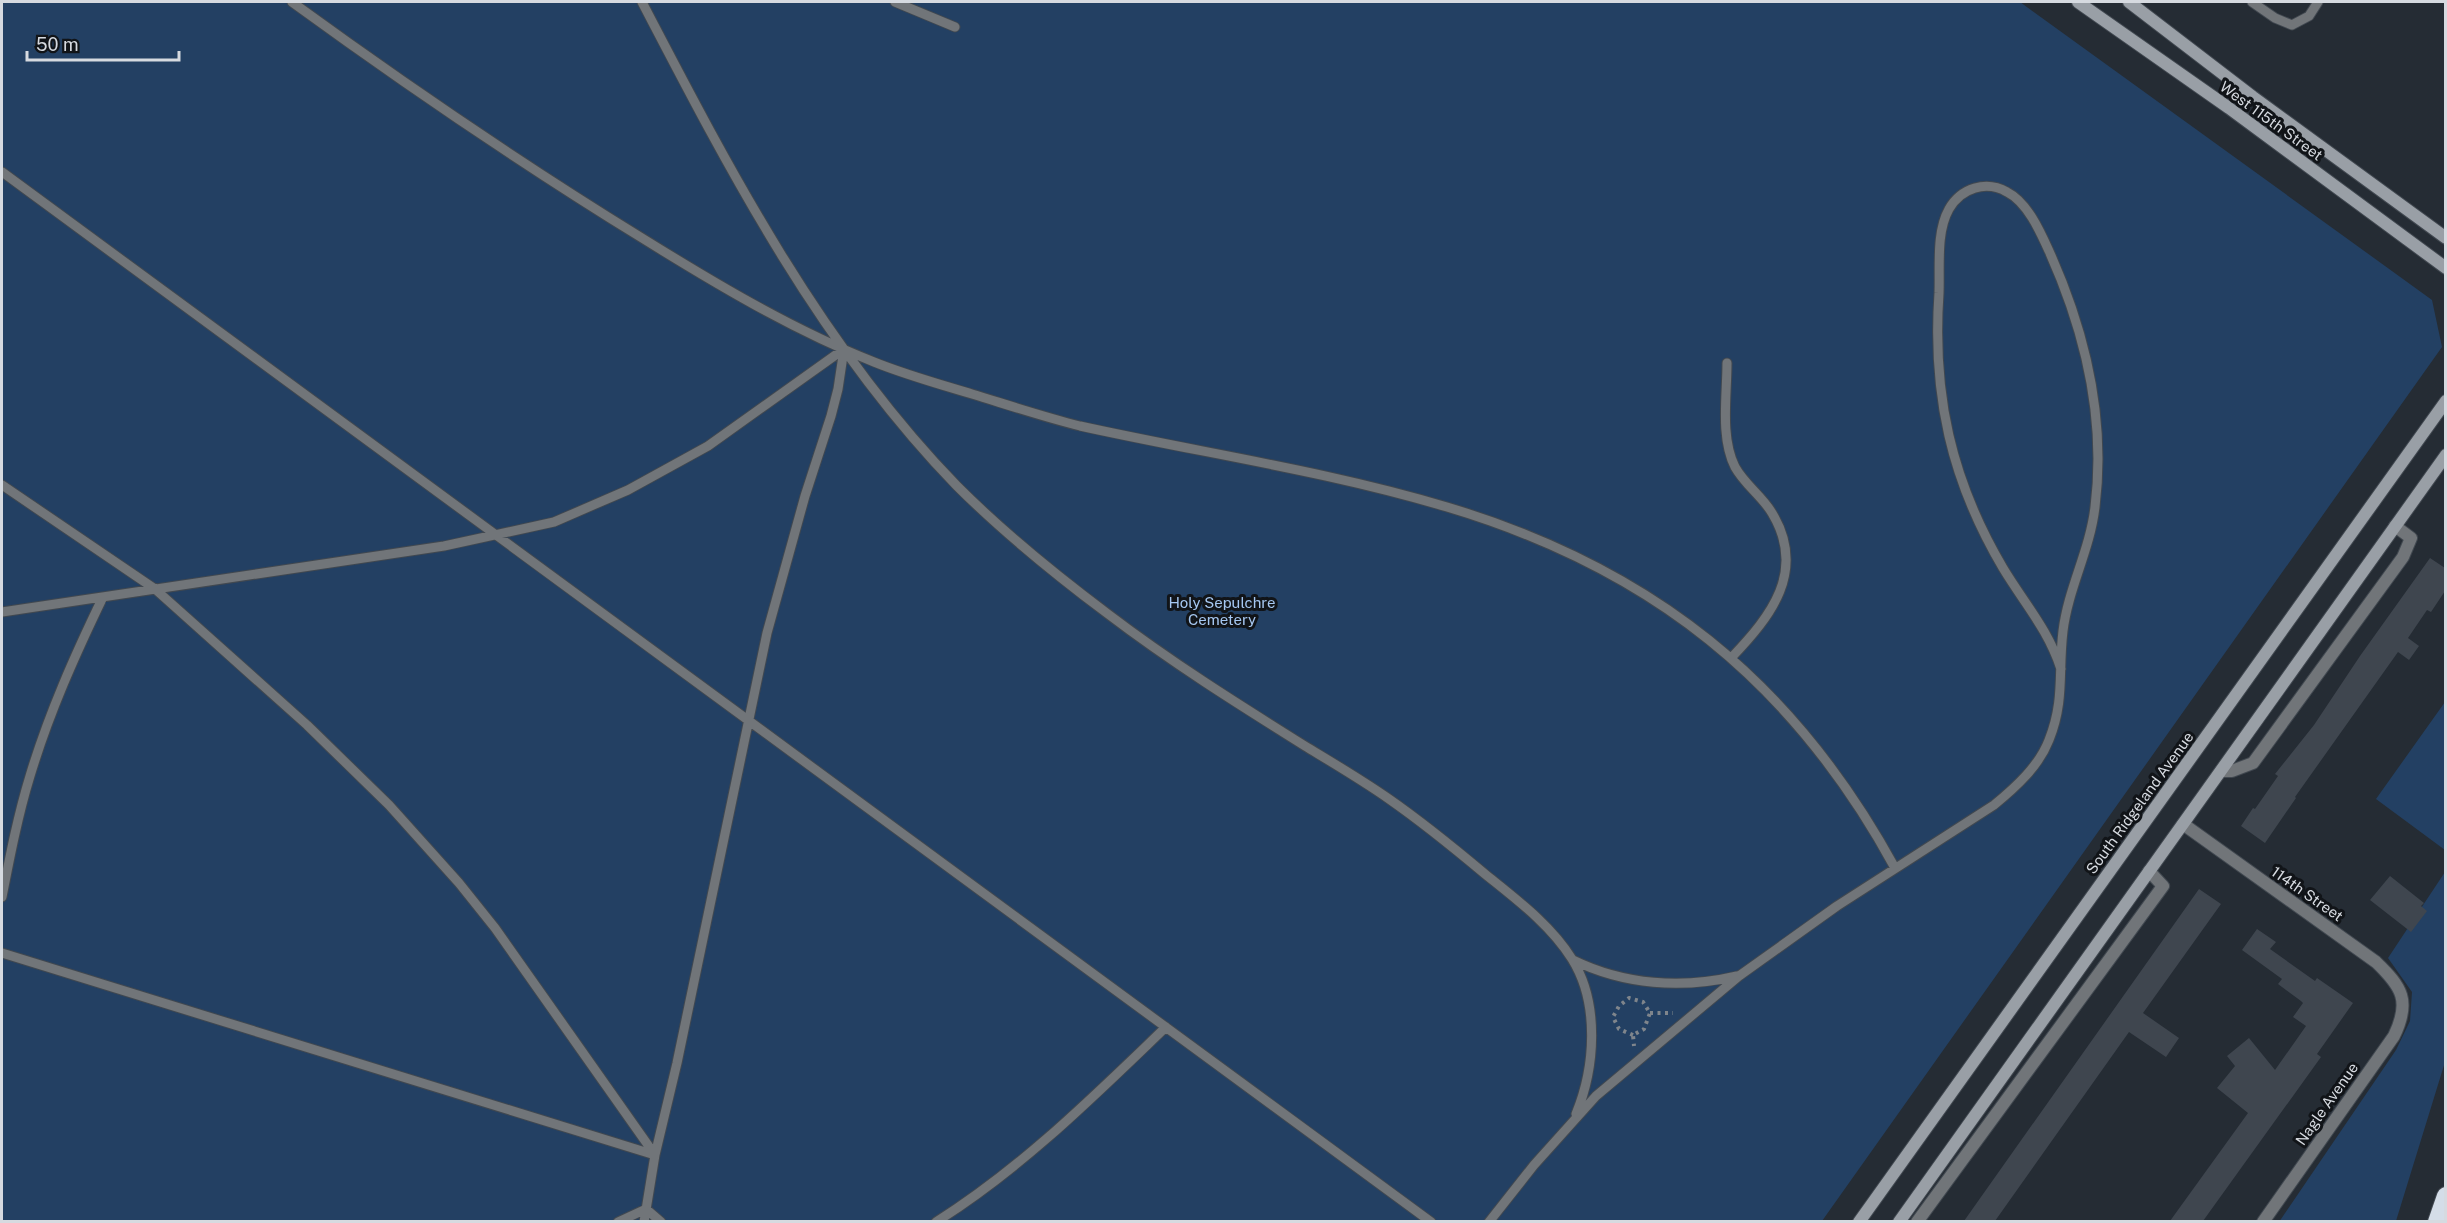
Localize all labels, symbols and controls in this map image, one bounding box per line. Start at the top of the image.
scale bar [27,24,178,62]
text: 50 m [36,34,79,55]
street label: West 115th Street [2217,78,2326,164]
park label: Holy Sepulchre Cemetery [1168,594,1276,628]
street label: South Ridgeland Avenue [2082,728,2197,877]
street label: 114th Street [2268,863,2347,925]
street label: Nagle Avenue [2292,1059,2361,1148]

